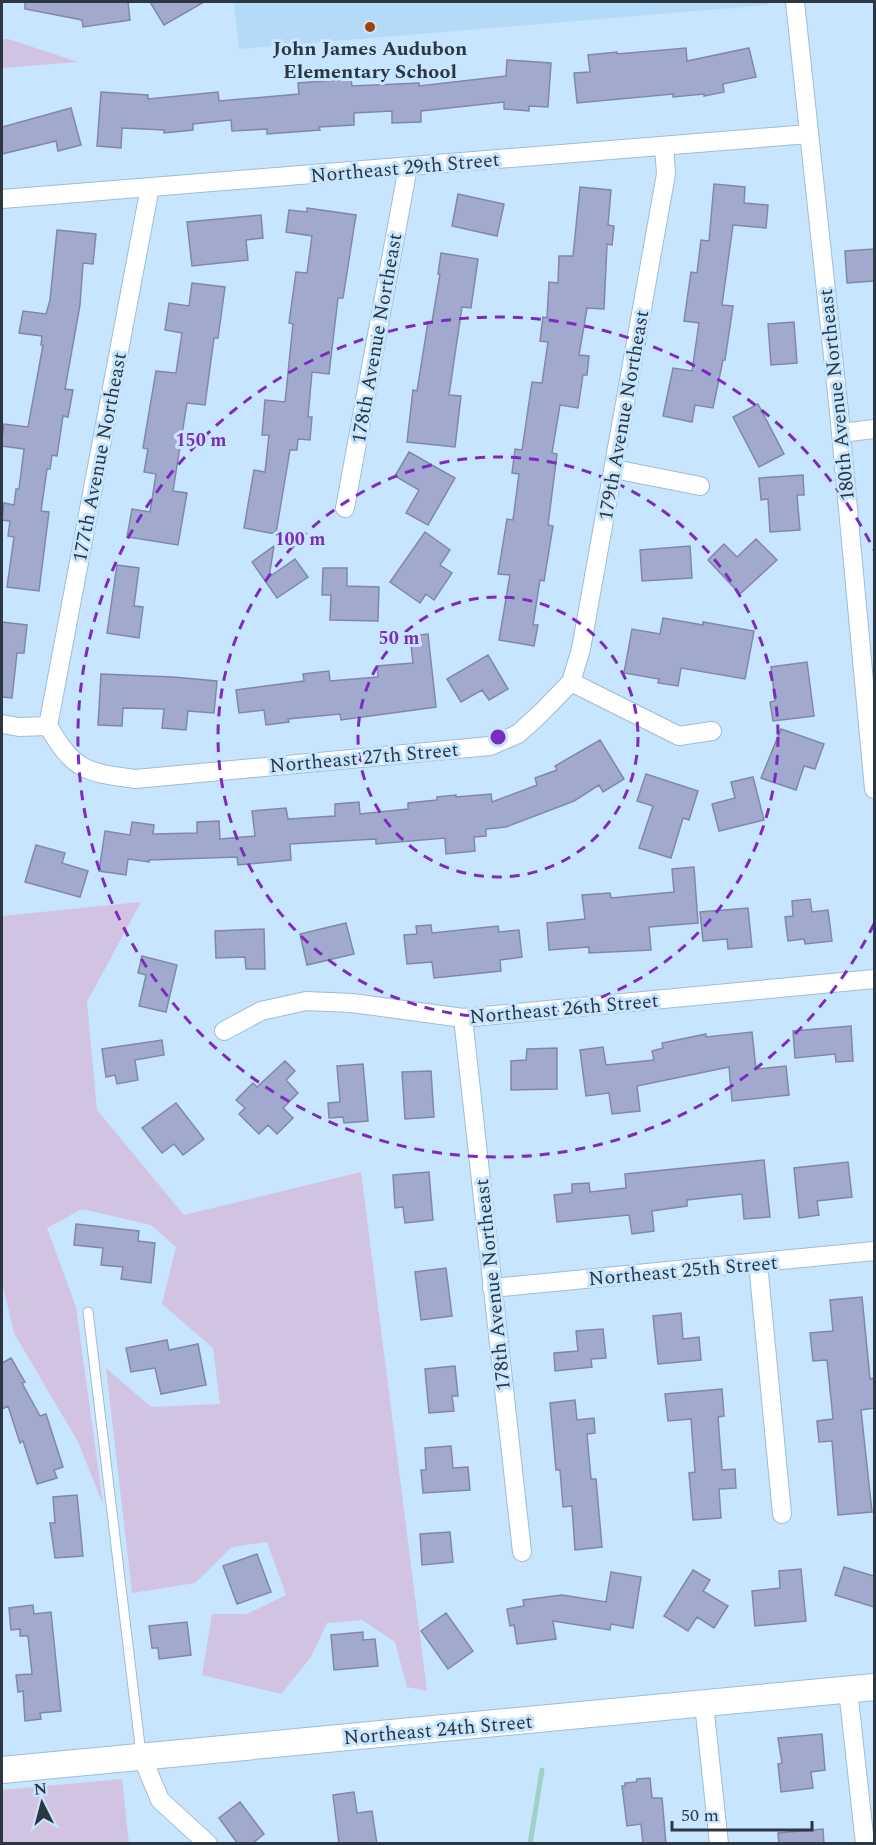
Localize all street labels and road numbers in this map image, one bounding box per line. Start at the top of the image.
street label: Northeast 29th Street [309,145,501,191]
street label: 178th Avenue Northeast [344,231,410,446]
street label: 180th Avenue Northeast [811,287,863,503]
street label: 179th Avenue Northeast [591,308,657,523]
street label: 177th Avenue Northeast [65,350,135,565]
street label: Northeast 27th Street [268,735,460,781]
street label: Northeast 26th Street [468,986,660,1032]
street label: 178th Avenue Northeast [467,1177,519,1393]
street label: Northeast 25th Street [587,1248,779,1294]
street label: Northeast 24th Street [342,1707,534,1753]

